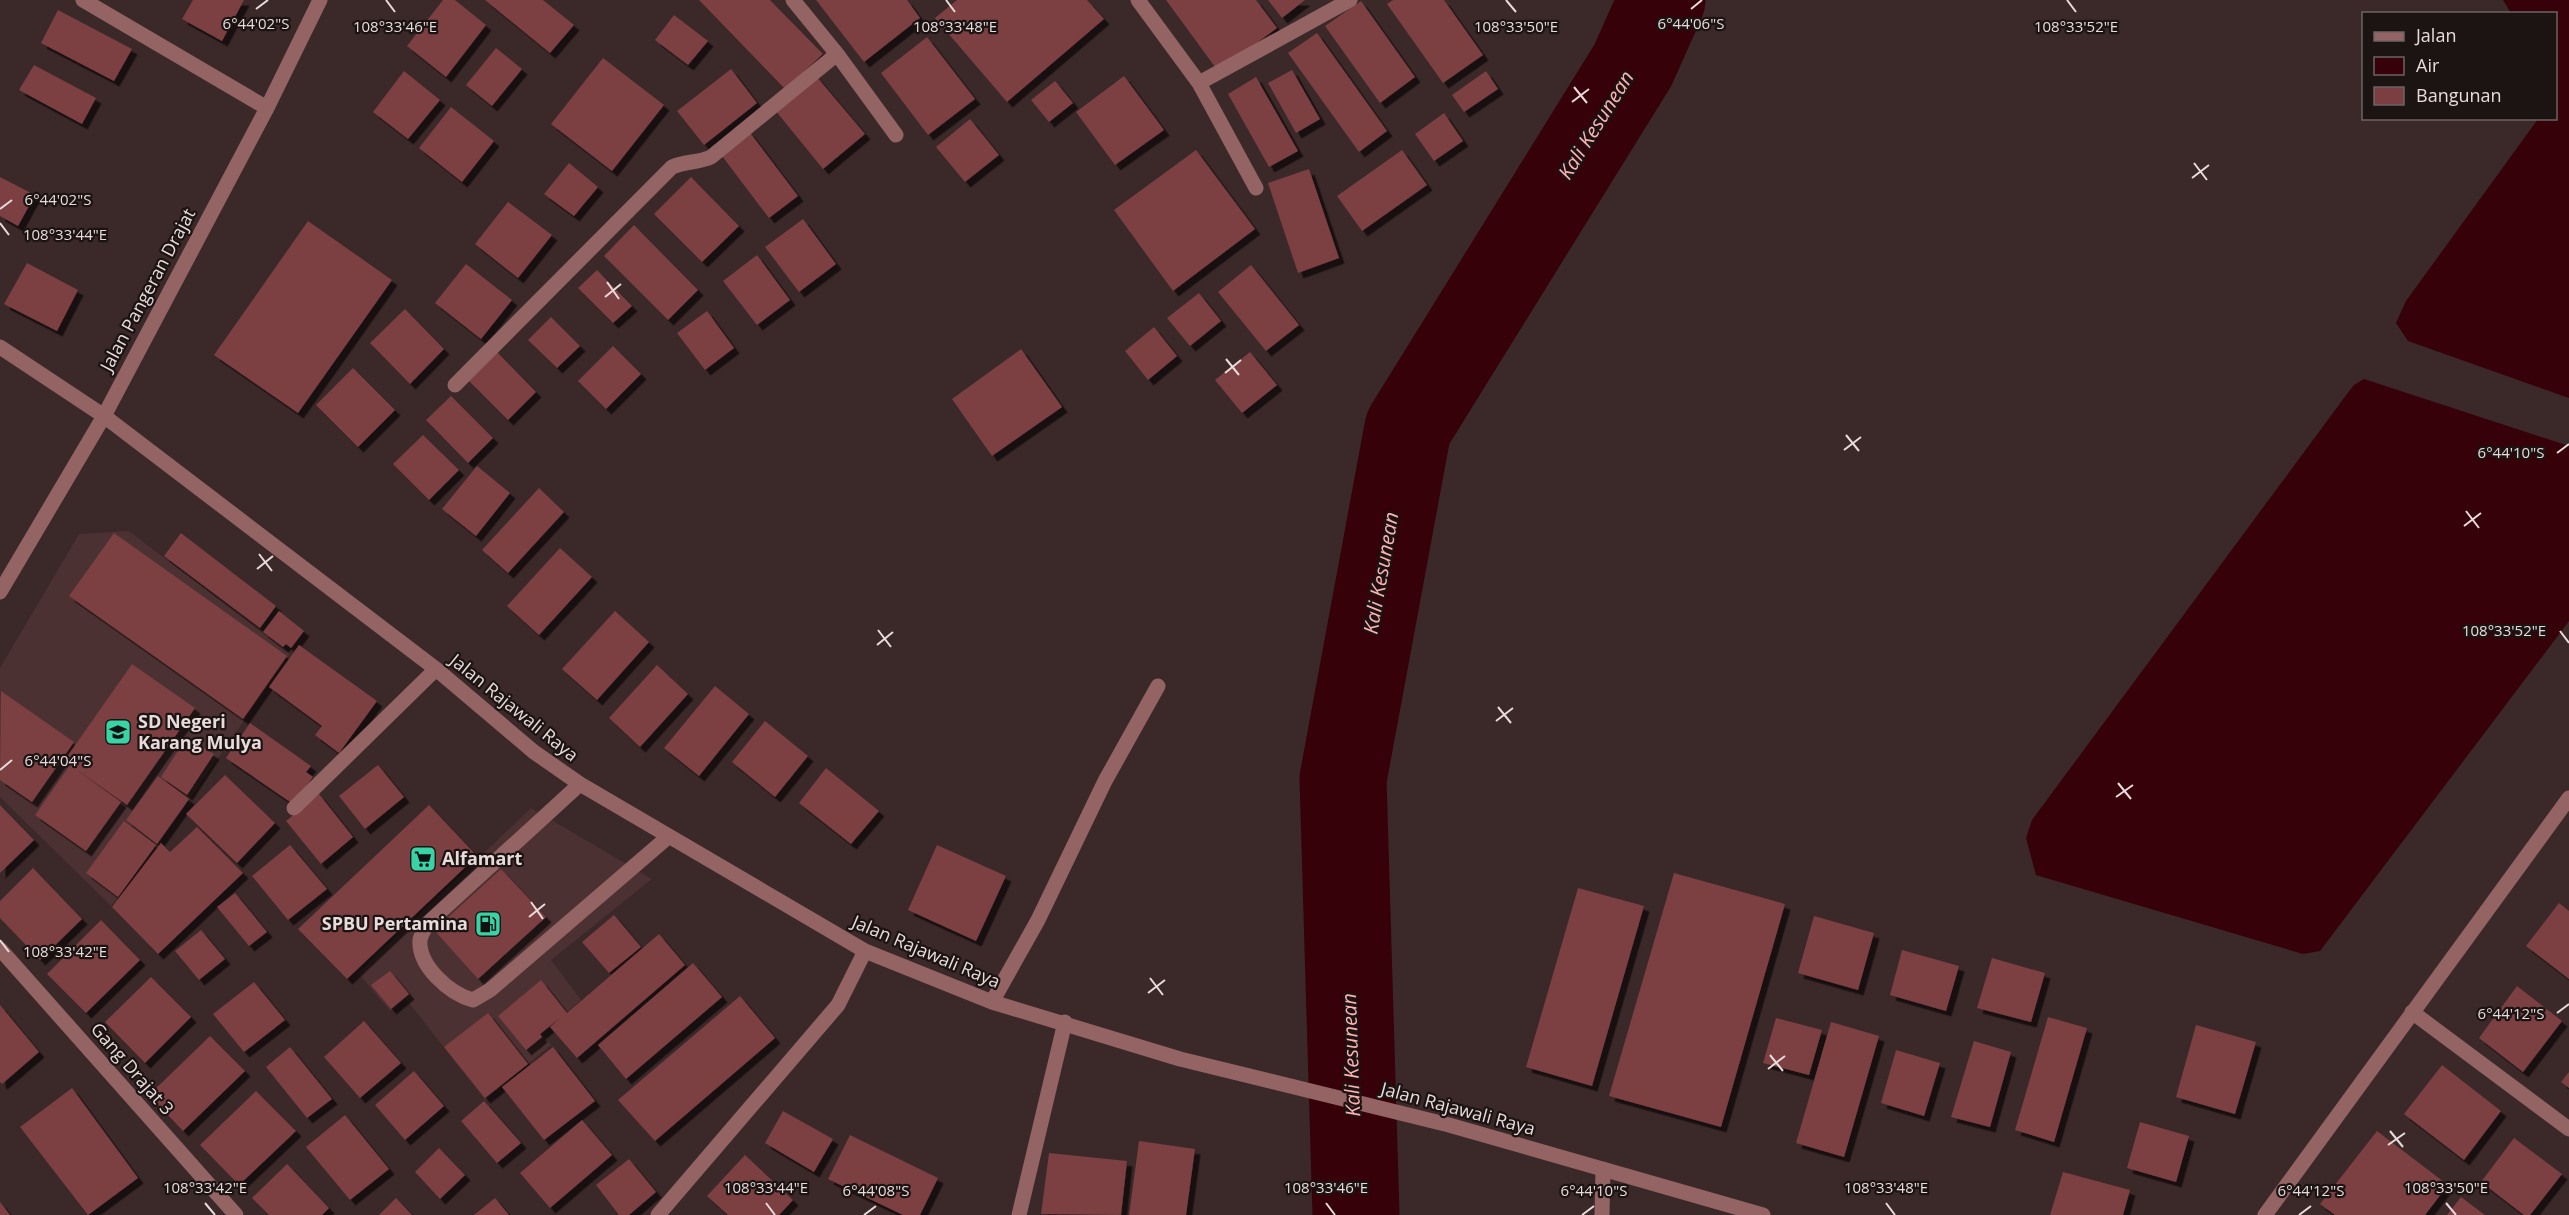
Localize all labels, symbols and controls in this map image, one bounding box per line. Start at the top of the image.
legend [2362,12,2557,120]
text: 6°44'02"S [223,13,289,33]
text: 6°44'06"S [1658,13,1724,33]
text: 108°33'46"E [353,16,437,36]
text: 108°33'48"E [913,16,997,36]
text: 108°33'50"E [1474,16,1558,36]
text: 108°33'52"E [2034,16,2118,36]
text: Jalan [2414,23,2456,47]
text: Air [2416,53,2440,77]
water label: Kali Kesunean [1551,65,1640,184]
text: Bangunan [2416,83,2502,107]
text: 6°44'02"S [25,189,91,209]
street label: Jalan Pangeran Drajat [93,204,200,377]
text: 108°33'44"E [23,224,107,244]
text: 6°44'10"S [2478,442,2544,462]
water label: Kali Kesunean [1356,510,1405,636]
text: 108°33'52"E [2462,620,2546,640]
street label: Jalan Rajawali Raya [444,647,584,766]
place label: SD Negeri Karang Mulya [138,709,262,754]
school or university icon: SD Negeri Karang Mulya [103,717,133,747]
text: 6°44'04"S [25,750,91,770]
supermarket icon: Alfamart [408,844,438,874]
place label: Alfamart [442,846,522,870]
street label: Jalan Rajawali Raya [847,908,1004,993]
fuel station icon: SPBU Pertamina [473,909,503,939]
place label: SPBU Pertamina [322,911,468,935]
text: 108°33'42"E [23,941,107,961]
water label: Kali Kesunean [1335,993,1366,1117]
text: 6°44'12"S [2478,1003,2544,1023]
street label: Gang Drajat 3 [86,1017,180,1120]
street label: Jalan Rajawali Raya [1377,1075,1538,1140]
text: 108°33'42"E [163,1177,247,1197]
text: 108°33'44"E [724,1177,808,1197]
text: 108°33'46"E [1284,1177,1368,1197]
text: 108°33'48"E [1844,1177,1928,1197]
text: 108°33'50"E [2404,1177,2488,1197]
text: 6°44'08"S [843,1180,909,1200]
text: 6°44'10"S [1561,1180,1627,1200]
text: 6°44'12"S [2278,1180,2344,1200]

